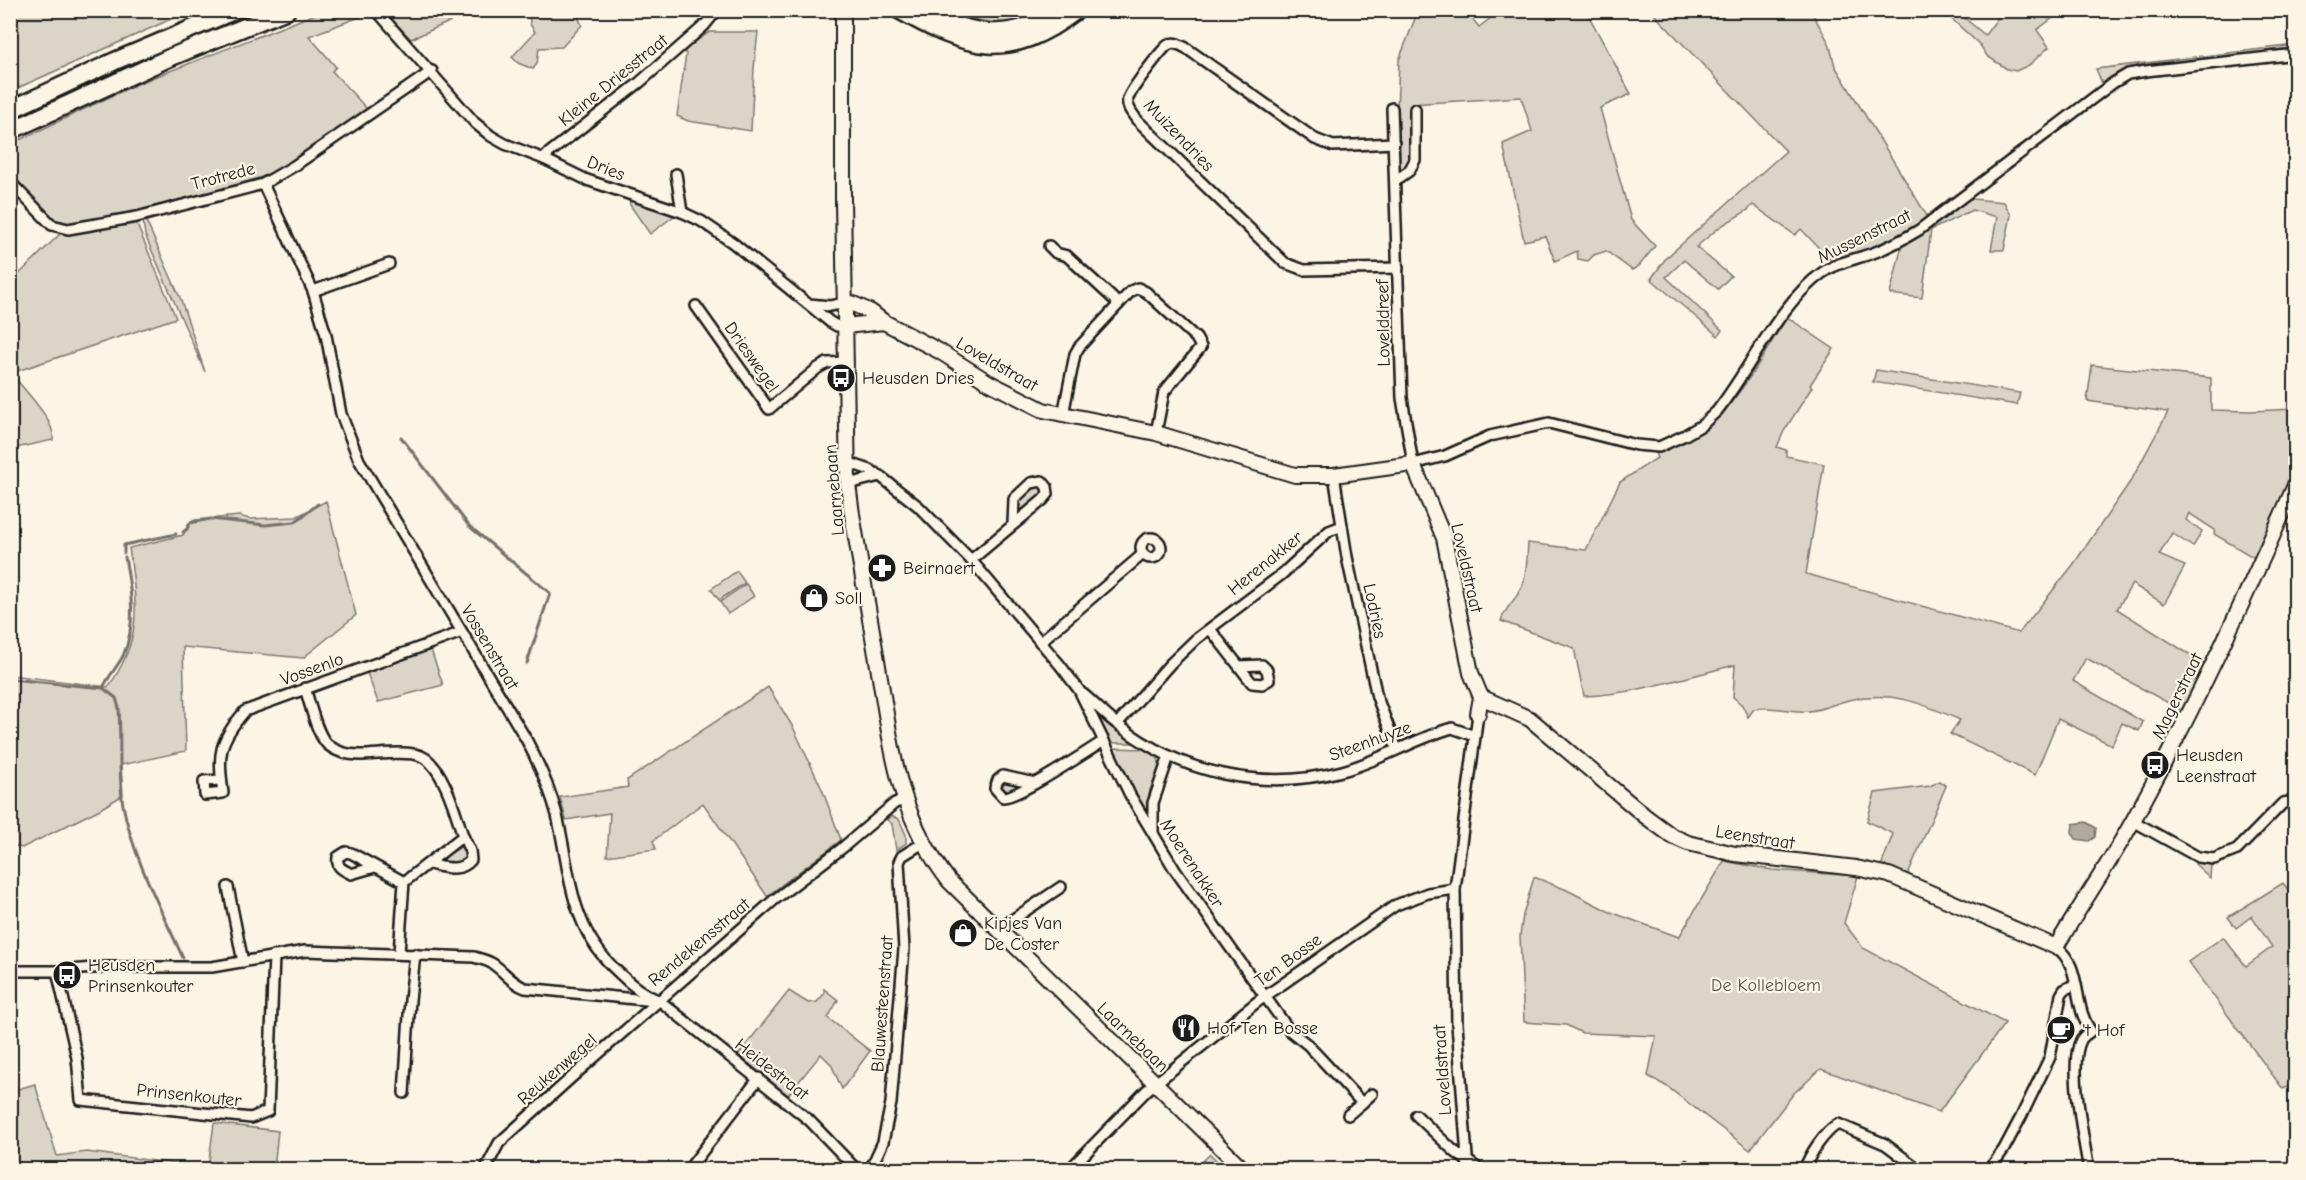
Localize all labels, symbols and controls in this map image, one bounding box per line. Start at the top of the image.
street label: Kleine Driesstraat [555,29,673,131]
street label: Muizendries [1139,95,1218,176]
street label: Dries [584,151,628,186]
street label: Trotrede [189,158,257,195]
street label: Mussenstraat [1814,204,1915,268]
street label: Lovelddreef [1372,278,1395,367]
street label: Drieswegel [720,318,783,396]
street label: Loveldstraat [952,333,1042,397]
bus stop icon: Heusden Dries [825,362,857,394]
place label: Heusden Dries [862,368,974,389]
street label: Laarnebaan [820,443,849,536]
street label: Loveldstraat [1446,521,1487,616]
street label: Herenakker [1224,526,1308,600]
pharmacy icon: Beirnaert [866,552,898,584]
place label: Beirnaert [903,558,976,579]
shop icon: Soll [798,582,830,614]
street label: Lodries [1358,582,1391,640]
place label: Soll [835,588,862,609]
street label: Vossenstraat [456,601,523,694]
street label: Vossenlo [278,648,346,691]
street label: Magerstraat [2148,649,2208,743]
street label: Steenhuyze [1326,717,1414,766]
place label: Heusden Leenstraat [2176,745,2257,787]
bus stop icon: Heusden Leenstraat [2139,749,2171,781]
street label: Moerenakker [1155,815,1229,912]
street label: Leenstraat [1714,821,1797,854]
street label: Rendekensstraat [644,893,755,991]
place label: Kipjes Van De Coster [984,913,1062,955]
shop icon: Kipjes Van De Coster [947,917,979,949]
street label: Ten Bosse [1251,929,1326,992]
street label: Blauwesteenstraat [867,934,898,1073]
place label: Heusden Prinsenkouter [88,955,194,997]
bus stop icon: Heusden Prinsenkouter [51,959,83,991]
park label: De Kollebloem [1711,975,1821,996]
street label: Laarnebaan [1092,998,1173,1077]
restaurant icon: Hof Ten Bosse [1170,1012,1202,1044]
cafe icon: 't Hof [2045,1014,2077,1046]
place label: Hof Ten Bosse [1207,1018,1318,1039]
place label: 't Hof [2082,1020,2125,1041]
street label: Loveldstraat [1429,1023,1456,1116]
street label: Reukenwegel [513,1029,601,1109]
street label: Heidestraat [731,1034,813,1105]
street label: Prinsenkouter [135,1080,243,1112]

